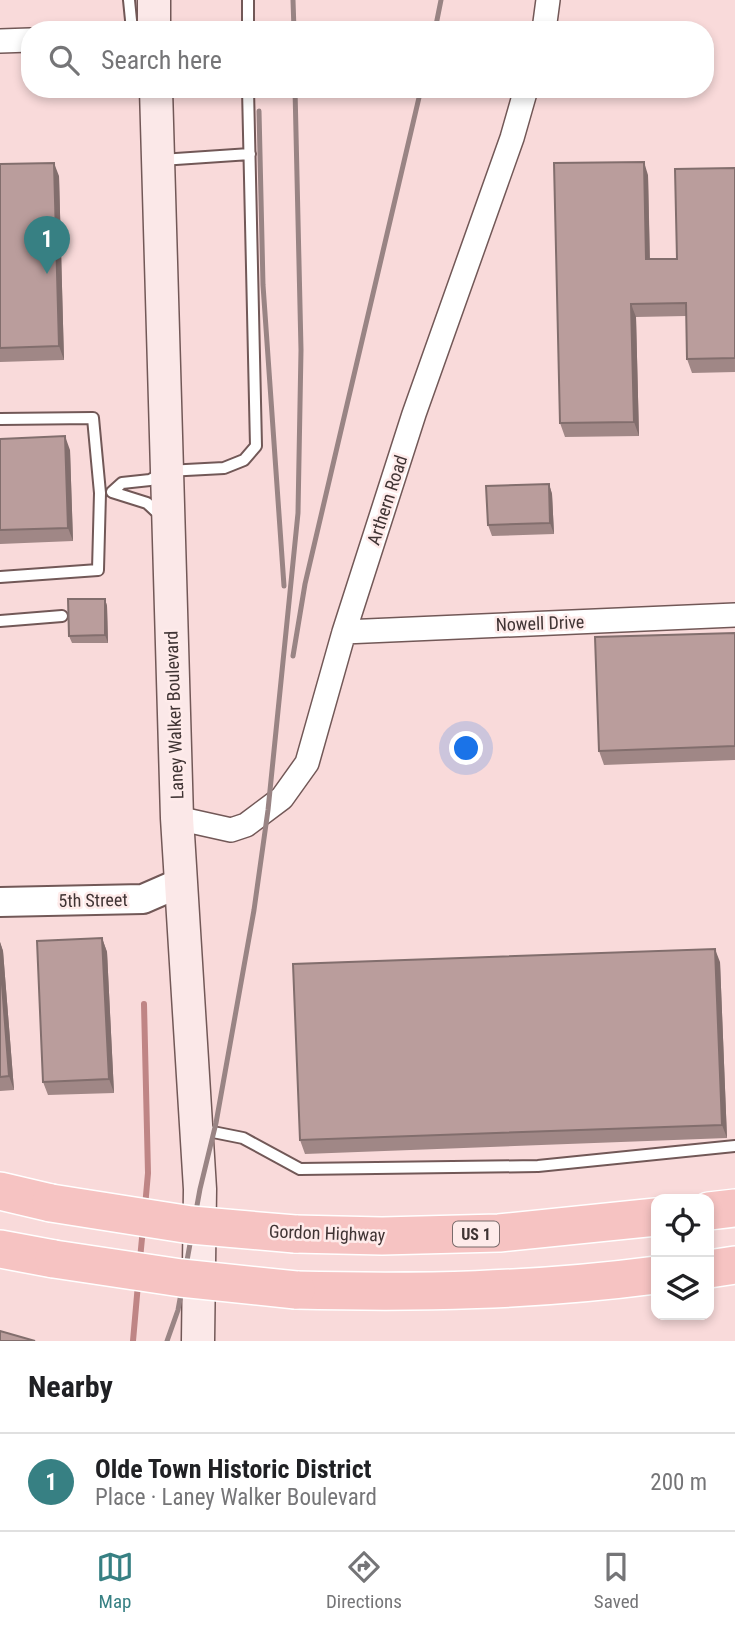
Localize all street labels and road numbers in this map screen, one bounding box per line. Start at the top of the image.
street label: Arthern Road [363,452,411,548]
street label: Nowell Drive [495,611,585,635]
street label: Laney Walker Boulevard [161,630,187,800]
street label: 5th Street [58,889,128,911]
street label: Gordon Highway [268,1220,386,1246]
road number: US 1 [453,1222,499,1246]

